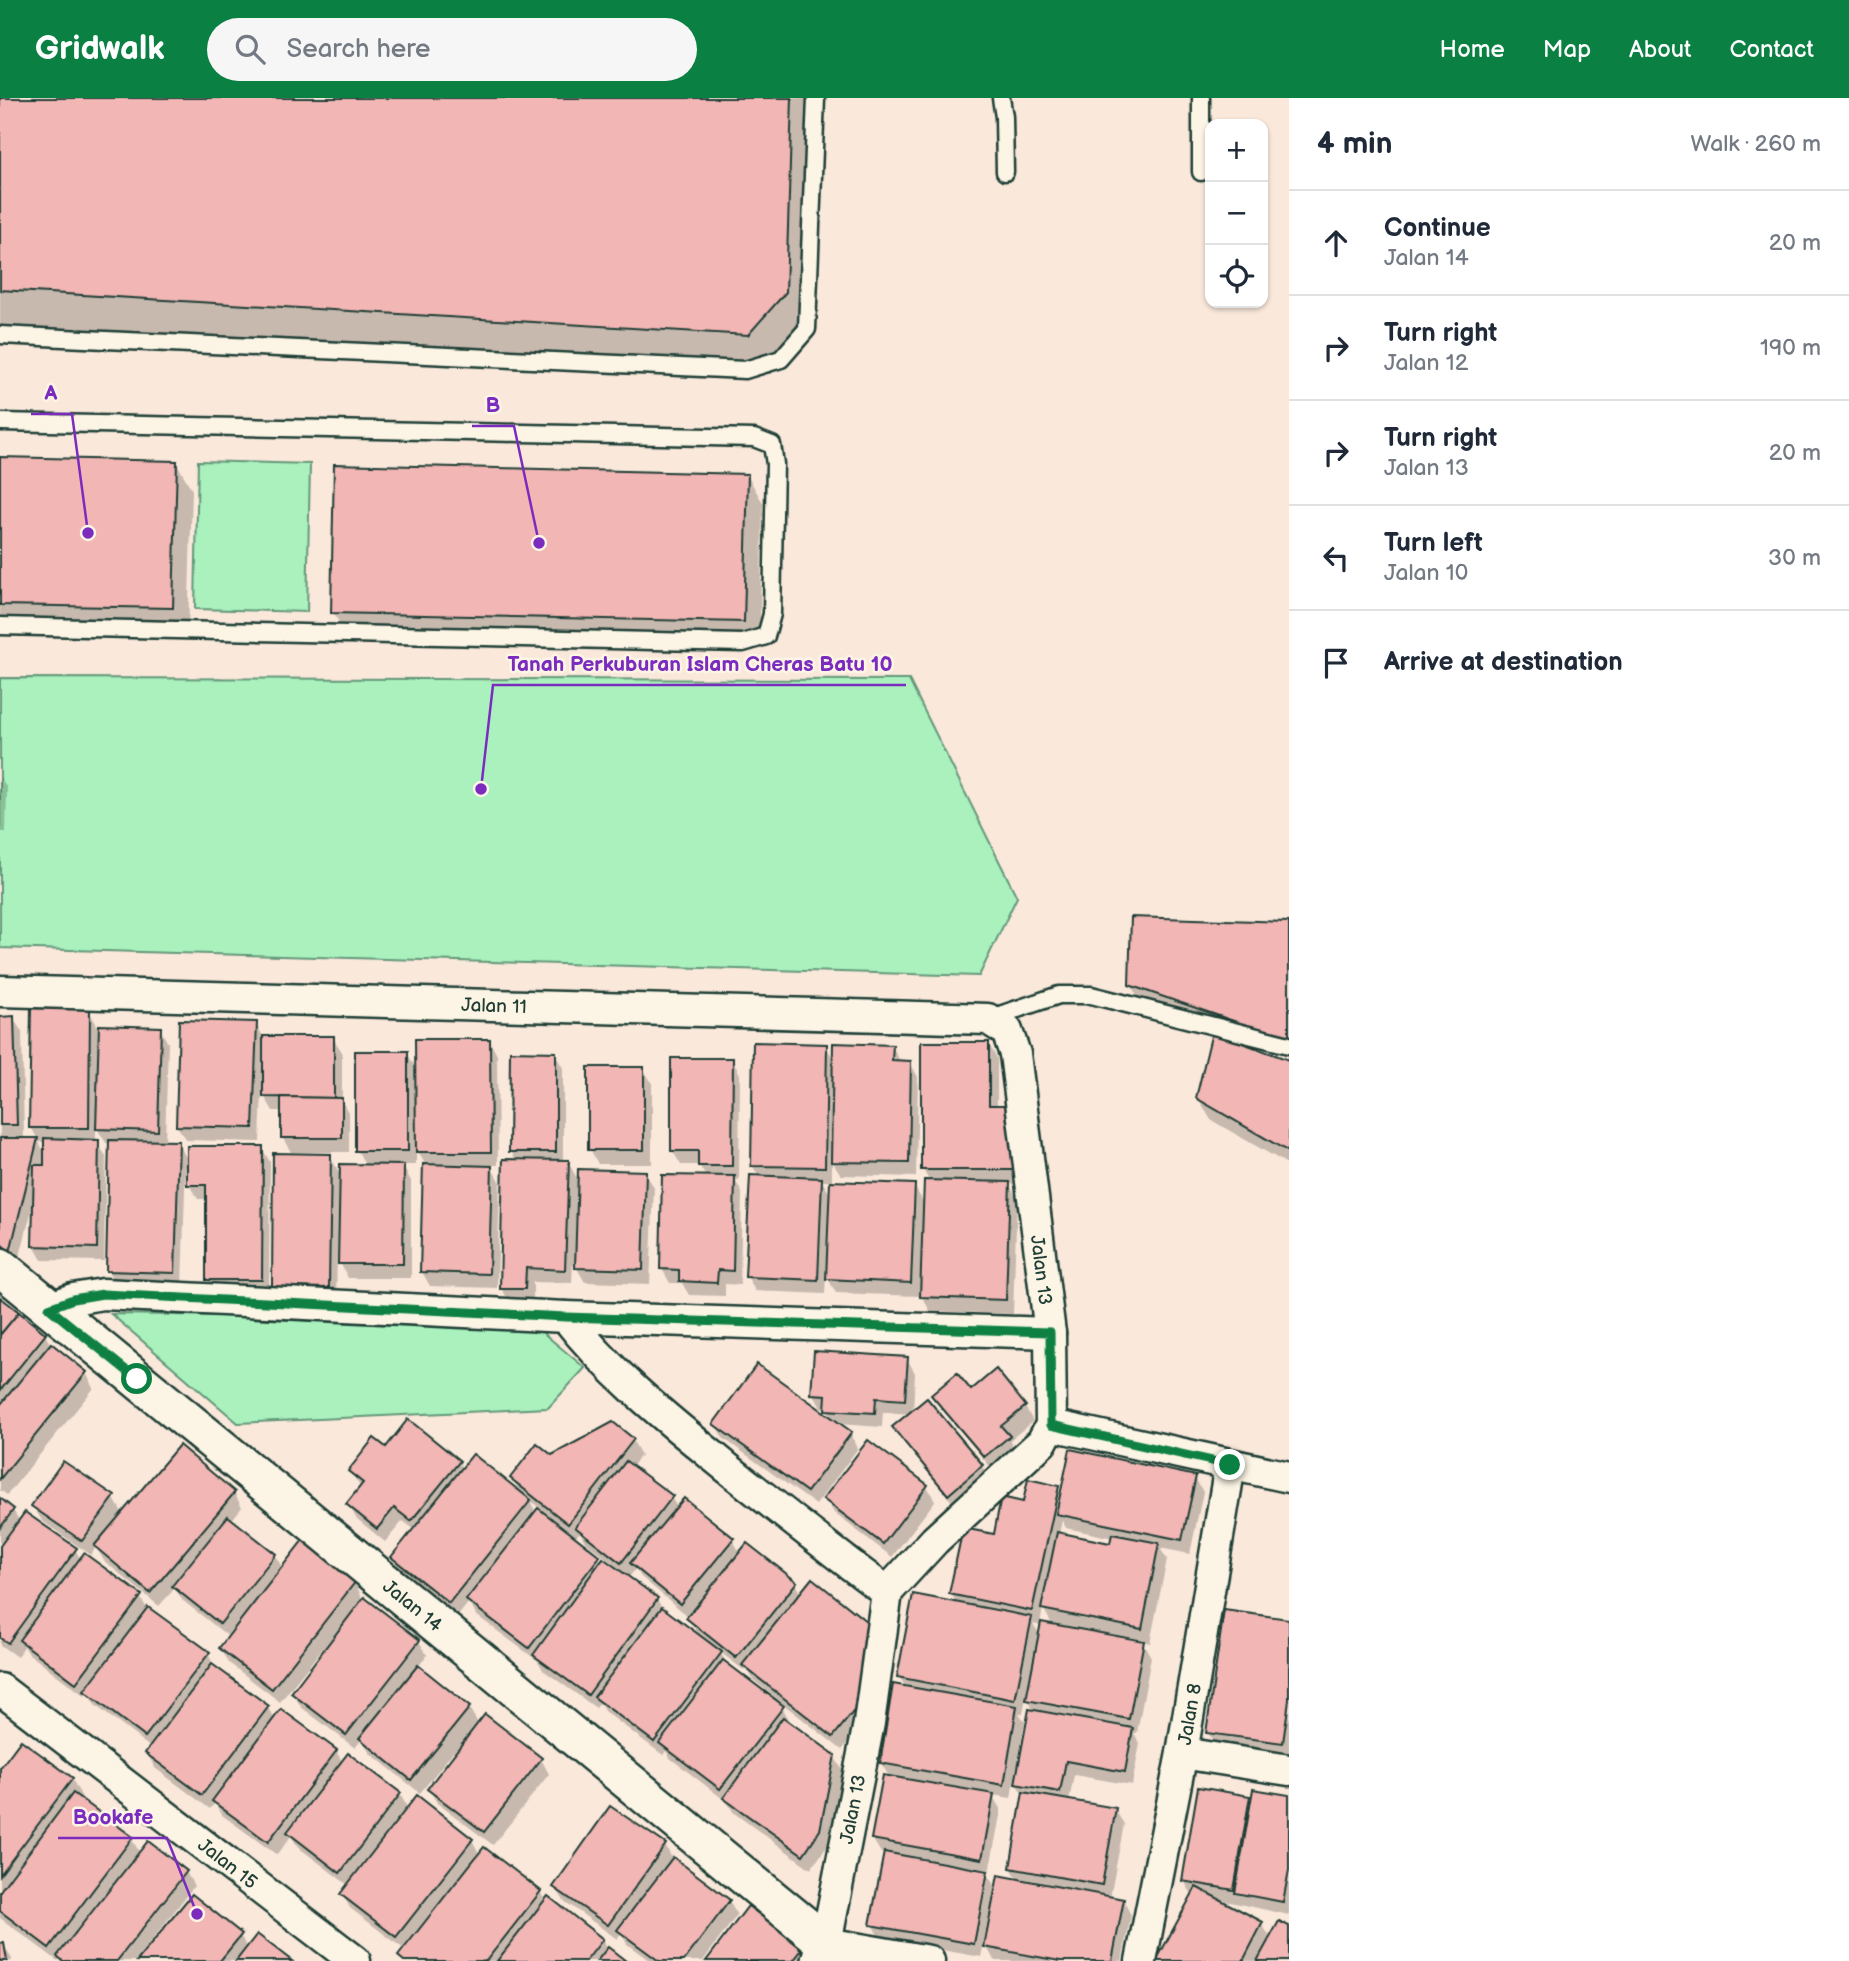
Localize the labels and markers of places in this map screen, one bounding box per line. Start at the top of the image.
callout: A [31,372,72,414]
callout: B [472,384,514,426]
callout: Tanah Perkuburan Islam Cheras Batu 10 [493,643,906,685]
callout: Bookafe [58,1796,167,1838]

